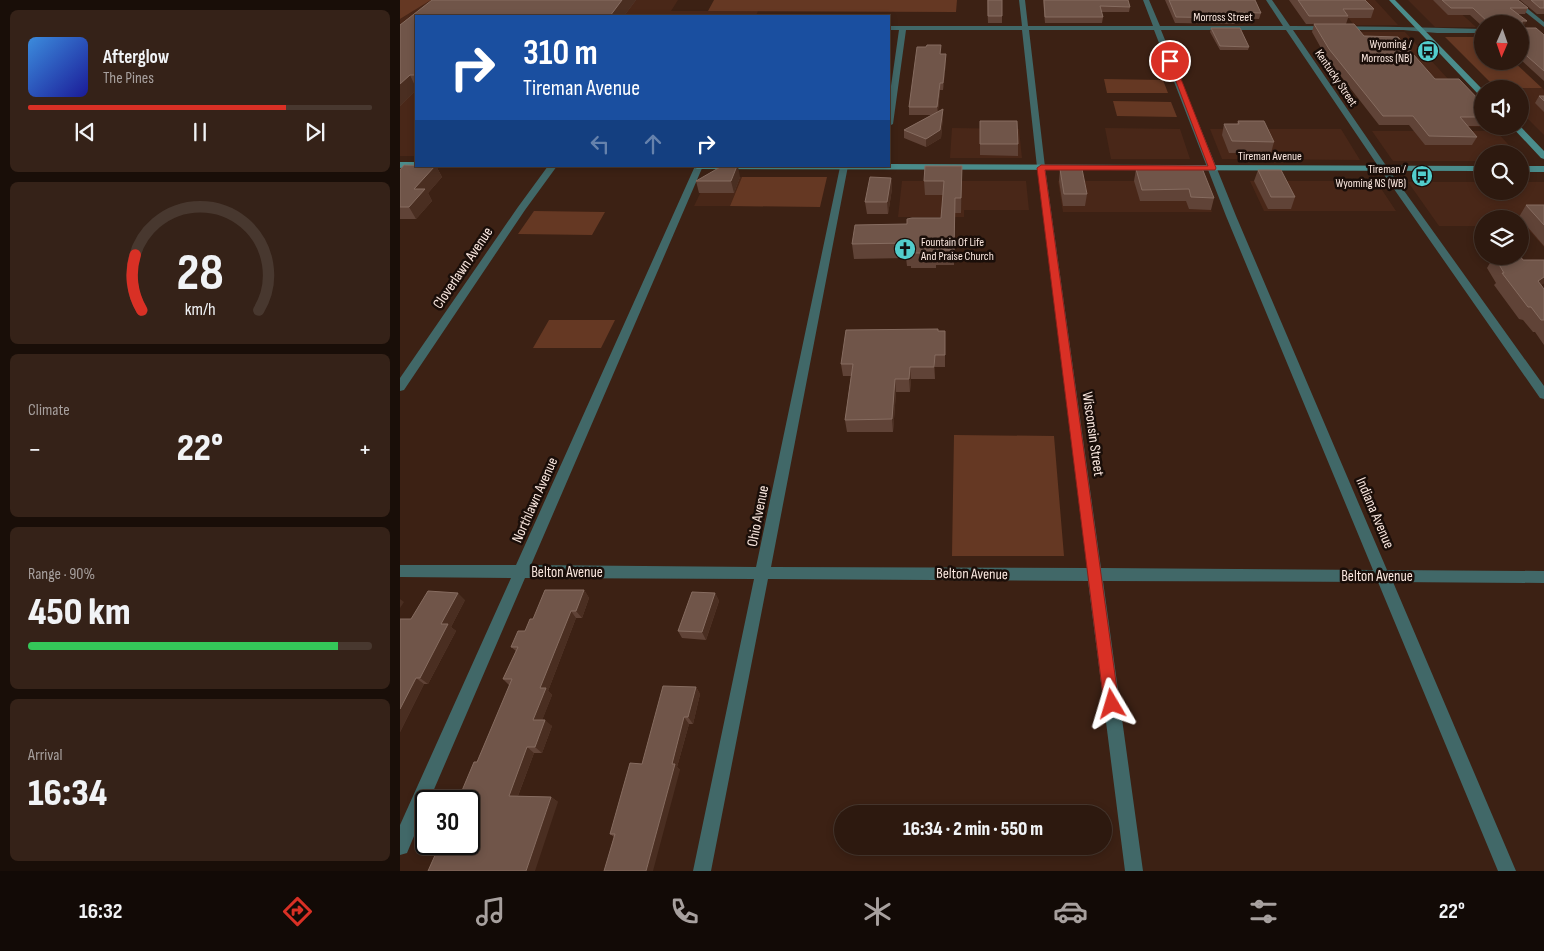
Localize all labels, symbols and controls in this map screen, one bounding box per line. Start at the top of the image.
street label: Morross Street [1193,10,1253,25]
north arrow [1474,15,1529,70]
map controls [1474,15,1529,265]
text: 310 m [523,32,598,75]
icon: right [440,35,505,100]
place label: Wyoming / Morross (NB) [1361,37,1412,66]
bus stop icon: Wyoming / Morross (NB) [1416,39,1440,63]
pin [1149,40,1191,82]
text: Afterglow [103,46,169,69]
icon: arrive [1156,47,1184,75]
street label: Kentucky Street [1312,47,1361,109]
text: The Pines [103,69,154,88]
text: Tireman Avenue [523,75,640,102]
button: sound [1474,80,1529,135]
icon: previous [71,118,99,146]
icon: pause [186,118,214,146]
icon: next [301,118,329,146]
icon: left [586,130,614,158]
icon: ahead [639,130,667,158]
icon: right [692,130,720,158]
button: search [1474,145,1529,200]
street label: Tireman Avenue [1238,149,1302,164]
place label: Tireman / Wyoming NS (WB) [1335,162,1407,191]
bus stop icon: Tireman / Wyoming NS (WB) [1410,164,1434,188]
button: layers [1474,210,1529,265]
street label: Cloverlawn Avenue [429,223,497,313]
place label: Fountain Of Life And Praise Church [920,235,994,264]
church icon: Fountain Of Life And Praise Church [893,237,917,261]
text: 28 [176,242,224,305]
text: km/h [185,299,215,320]
street label: Wisconsin Street [1078,391,1108,478]
text: Climate [28,401,70,420]
text: 22° [177,426,223,471]
text: − [28,433,42,466]
text: + [358,433,372,466]
street label: Northlawn Avenue [508,454,562,546]
street label: Indiana Avenue [1351,475,1399,551]
street label: Ohio Avenue [743,484,773,548]
street label: Belton Avenue [531,563,603,582]
street label: Belton Avenue [936,564,1008,584]
text: Range · 90% [28,565,95,584]
street label: Belton Avenue [1341,567,1413,586]
text: 450 km [28,590,131,635]
position arrow [1085,677,1137,729]
text: Arrival [28,746,62,765]
text: 16:34 [28,771,107,816]
speed limit sign: 30 [415,790,480,855]
text: 16:34 · 2 min · 550 m [903,818,1043,841]
icon: directions [280,894,315,929]
icon: music [473,894,508,929]
icon: phone [667,894,702,929]
icon: climate [860,894,895,929]
icon: car [1053,894,1088,929]
icon: filters [1246,894,1281,929]
text: 16:32 [79,898,122,925]
text: 22° [1439,898,1465,925]

